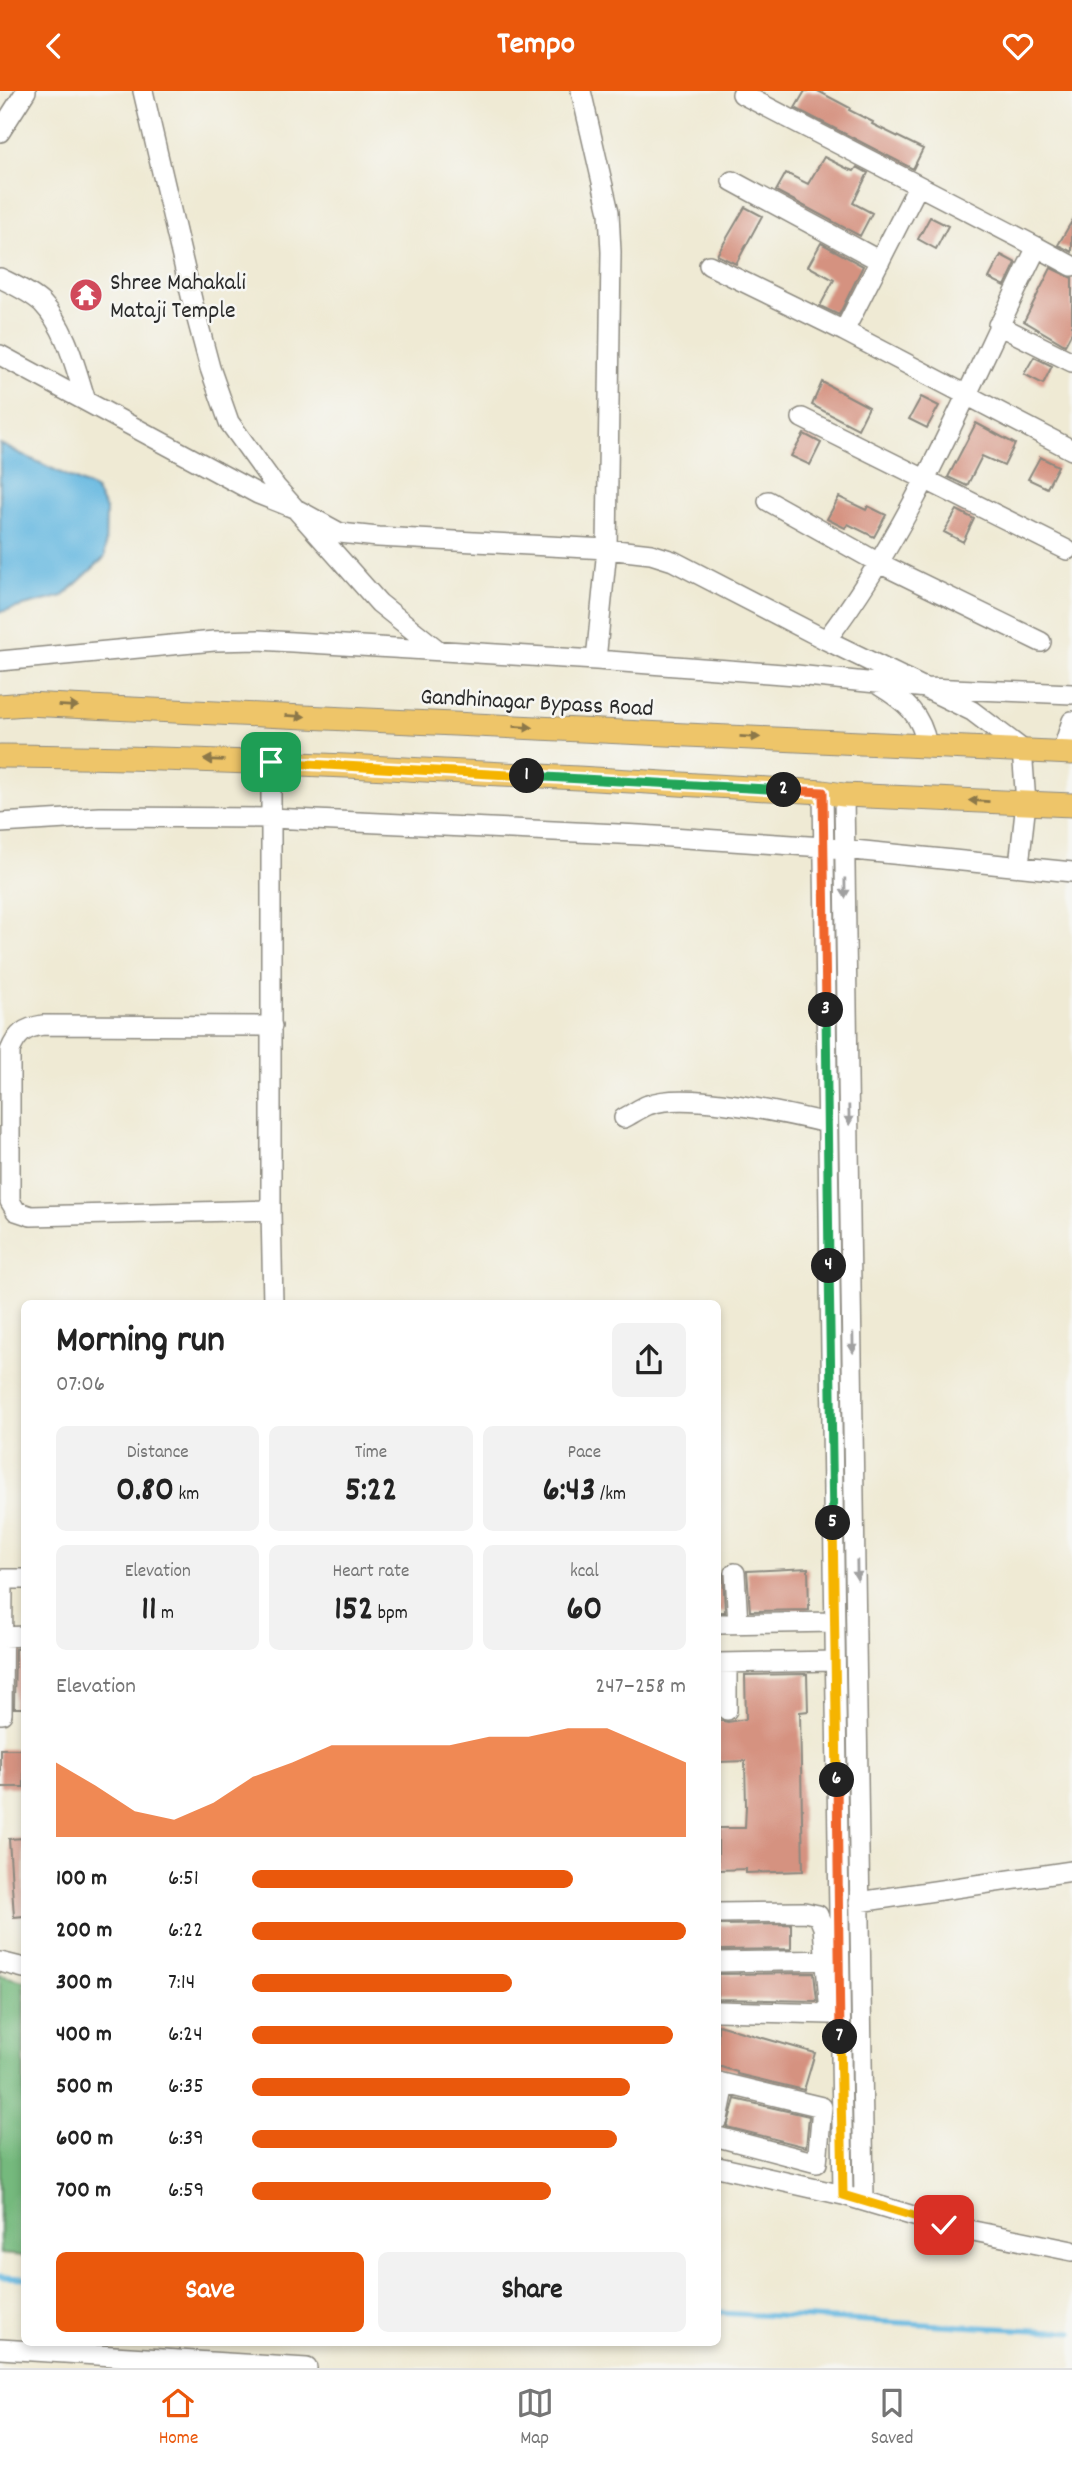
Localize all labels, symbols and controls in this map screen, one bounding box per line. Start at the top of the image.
text: Tempo [497,23,575,69]
icon: back [35,27,73,65]
icon: heart [999,27,1037,65]
place label: Shree Mahakali Mataji Temple [110,267,246,329]
temple icon: Shree Mahakali Mataji Temple [67,276,105,314]
street label: Gandhinagar Bypass Road [419,681,654,727]
one-way arrow [57,701,79,712]
one-way arrow [285,711,307,722]
one-way arrow [512,721,534,732]
one-way arrow [739,731,761,742]
pin [241,732,301,792]
icon: arrive [252,743,290,781]
one-way arrow [203,755,225,766]
pin: 1 [510,759,544,793]
text: 1 [524,762,529,789]
pin: 2 [766,773,802,807]
text: 2 [779,776,788,803]
one-way arrow [968,796,990,807]
one-way arrow [839,877,851,899]
pin: 3 [808,993,844,1027]
text: 3 [821,996,830,1023]
one-way arrow [843,1105,855,1127]
pin: 4 [812,1249,846,1283]
text: 4 [825,1252,832,1279]
text: Morning run [56,1315,225,1370]
button: share [612,1323,686,1397]
one-way arrow [847,1332,859,1354]
text: 07:06 [56,1369,105,1402]
text: Distance [127,1440,189,1467]
text: Time [355,1440,387,1467]
text: Pace [568,1440,601,1467]
text: 0.80 [116,1467,174,1517]
text: 5:22 [345,1467,397,1517]
text: 6:43 [543,1467,596,1517]
text: km [174,1482,199,1509]
text: /km [596,1482,626,1509]
pin: 5 [816,1505,850,1541]
text: 5 [828,1509,837,1536]
text: Elevation [125,1559,191,1586]
text: Heart rate [333,1559,409,1586]
text: kcal [570,1559,599,1586]
one-way arrow [851,1560,862,1582]
text: 11 [141,1586,157,1636]
text: 152 [334,1586,373,1636]
text: 60 [566,1586,602,1636]
text: m [157,1601,174,1628]
text: bpm [373,1601,408,1628]
text: Elevation [56,1671,136,1704]
text: 247–258 m [595,1671,686,1704]
pin: 6 [820,1763,854,1797]
text: 6 [832,1766,841,1793]
text: 100 m [56,1863,107,1896]
text: 6:51 [168,1863,199,1896]
text: 200 m [56,1915,112,1948]
text: 6:22 [168,1915,203,1948]
text: 300 m [56,1967,112,2000]
text: 7:14 [168,1967,195,2000]
text: 400 m [56,2019,112,2052]
text: 6:24 [168,2019,203,2052]
pin: 7 [822,2019,858,2055]
text: 7 [836,2023,843,2050]
text: 500 m [56,2071,113,2104]
text: 6:35 [168,2071,204,2104]
text: 600 m [56,2123,113,2156]
text: 6:39 [168,2123,204,2156]
text: 700 m [56,2175,111,2208]
text: 6:59 [168,2175,204,2208]
pin [914,2195,974,2255]
icon: check [925,2206,963,2244]
button: Save [56,2252,364,2332]
button: Share [378,2252,686,2332]
tab: Home [159,2384,198,2453]
tab: Map [516,2384,554,2453]
tab: Saved [871,2384,913,2453]

